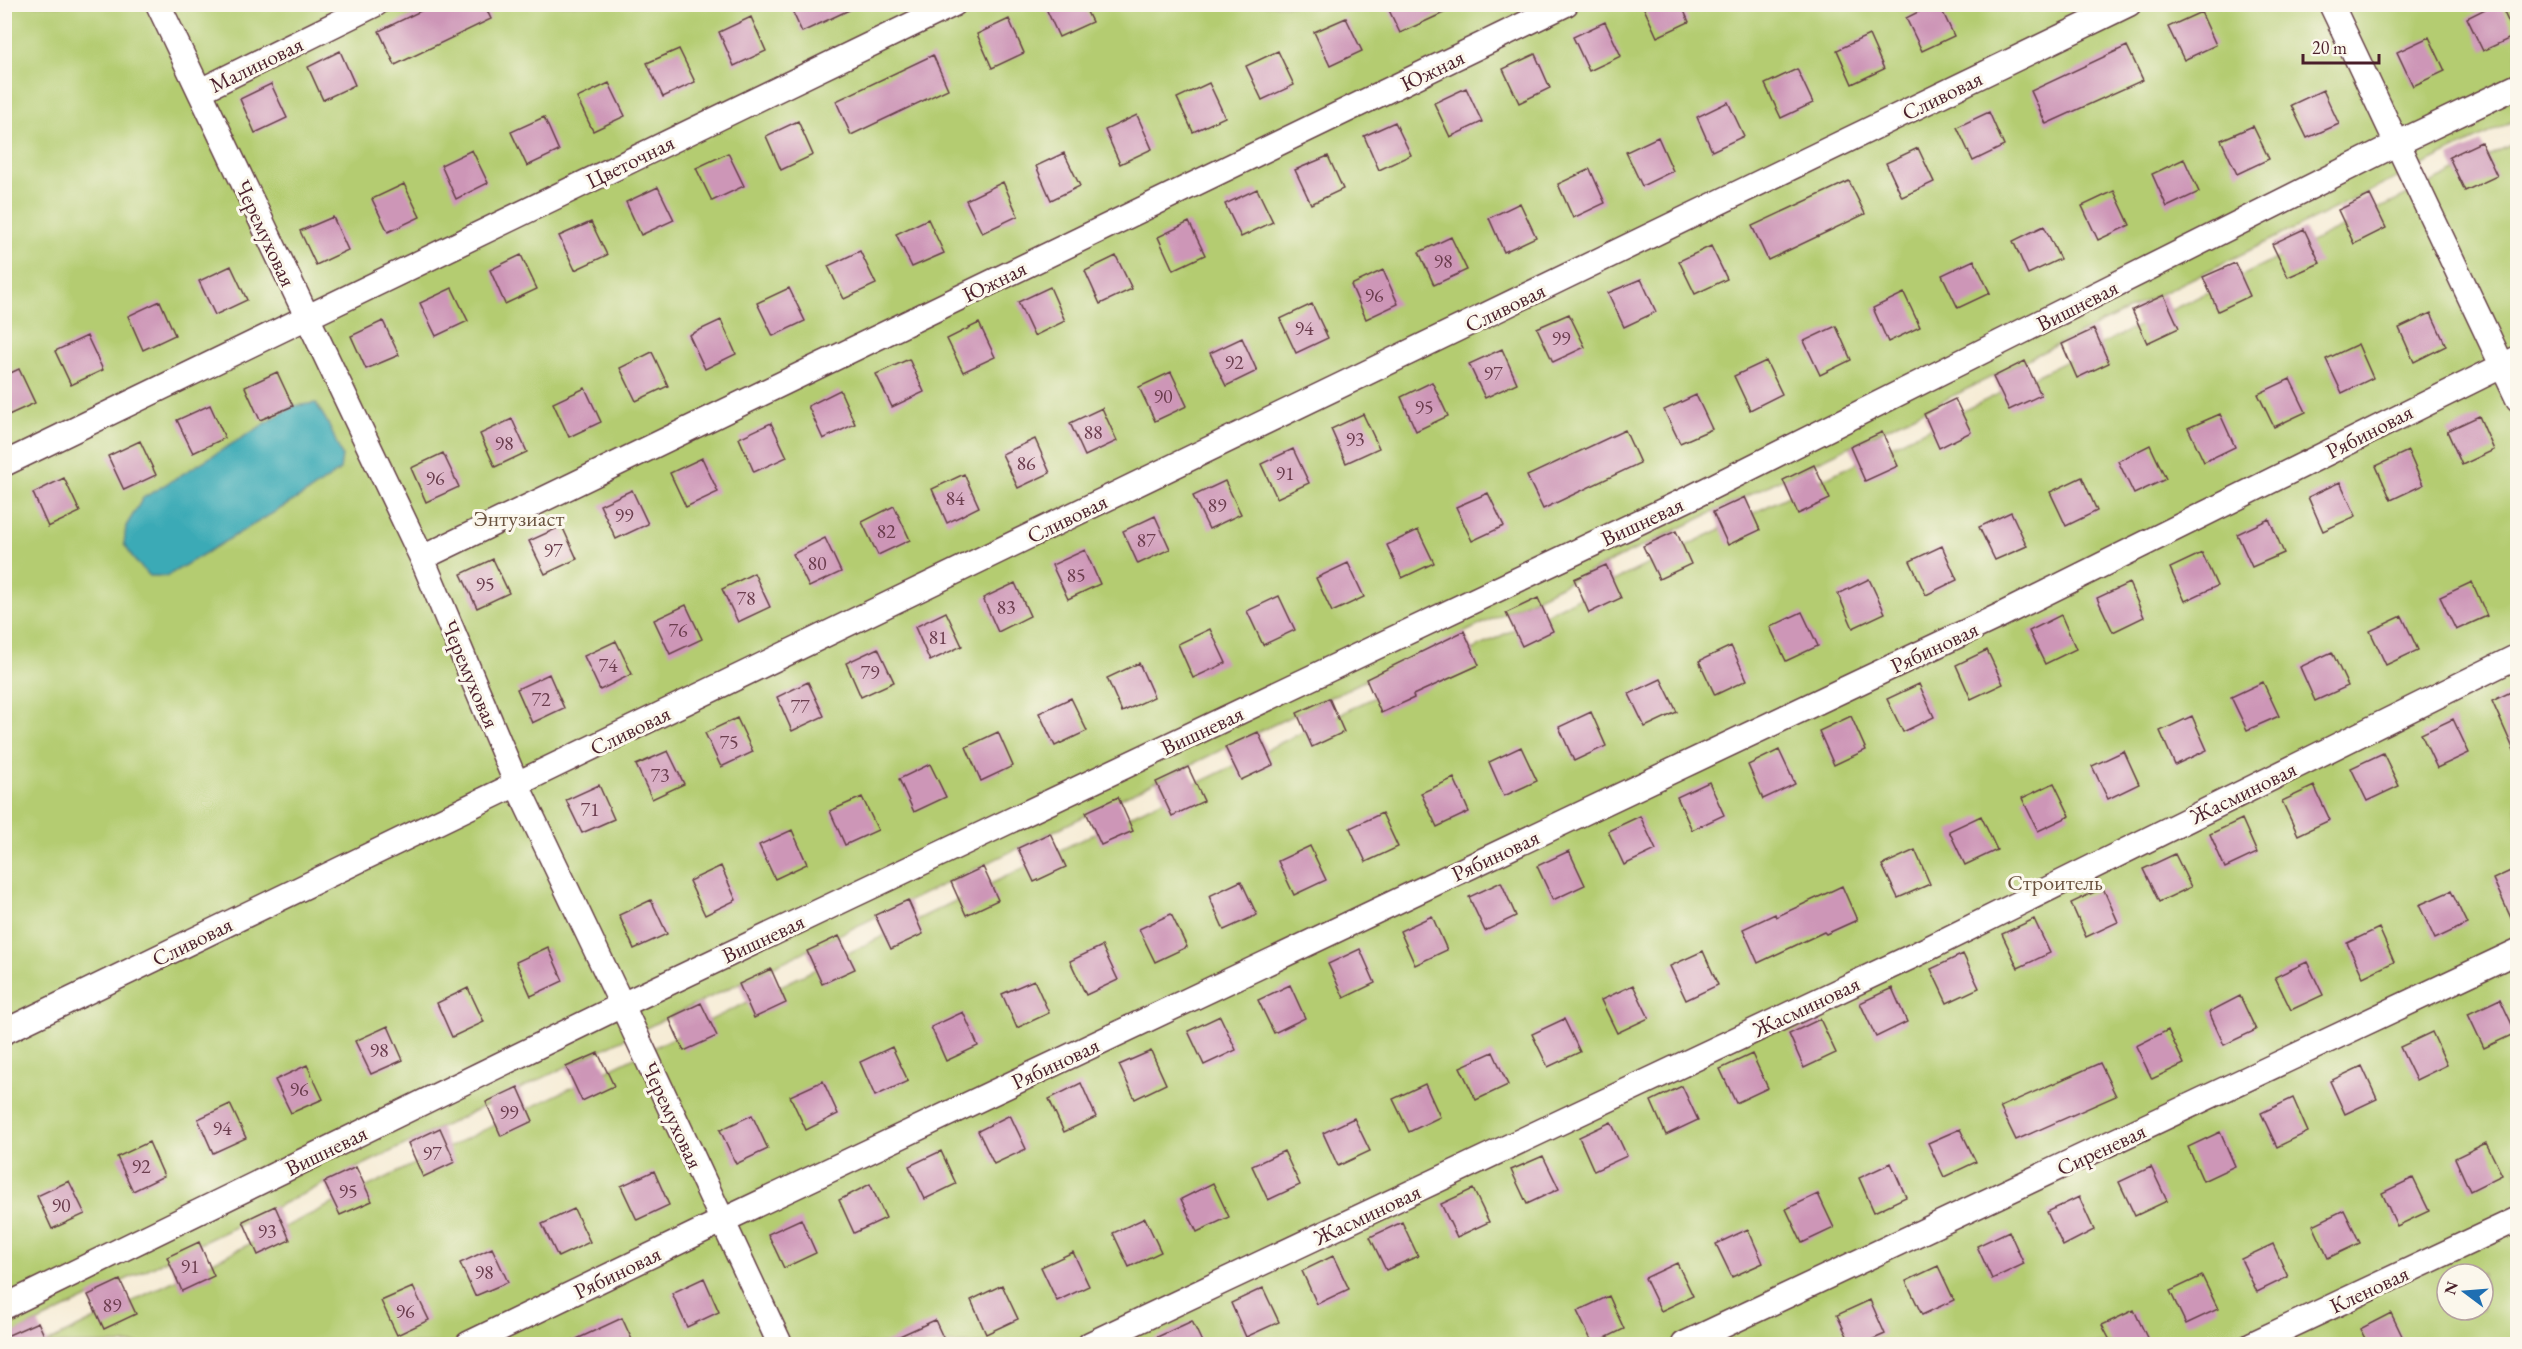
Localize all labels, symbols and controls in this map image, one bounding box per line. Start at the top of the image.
scale bar [2303,27,2380,65]
street label: Малиновая [205,29,308,100]
text: 20 m [2312,36,2347,59]
street label: Южная [1395,42,1469,98]
street label: Сливовая [1897,64,1987,127]
street label: Цветочная [581,128,679,195]
street label: Черемуховая [228,175,303,291]
house number: 98 [1433,248,1453,274]
street label: Южная [957,253,1031,309]
street label: Вишневая [2032,273,2123,338]
street label: Сливовая [1460,276,1550,339]
house number: 96 [1364,282,1384,308]
house number: 94 [1294,315,1314,341]
house number: 99 [1551,325,1571,351]
house number: 92 [1224,349,1244,375]
house number: 97 [1483,360,1503,386]
house number: 90 [1153,383,1173,409]
house number: 95 [1414,394,1434,420]
street label: Рябиновая [2321,397,2418,466]
house number: 88 [1083,419,1103,445]
house number: 93 [1345,426,1365,452]
house number: 98 [494,430,514,456]
house number: 86 [1016,450,1036,476]
house number: 91 [1275,460,1295,486]
house number: 96 [425,465,445,491]
house number: 84 [945,485,965,511]
street label: Сливовая [1022,487,1112,550]
street label: Вишневая [1596,490,1688,553]
house number: 89 [1207,492,1227,518]
house number: 99 [614,502,634,528]
park label: Энтузиаст [474,504,564,533]
house number: 82 [876,518,896,544]
house number: 87 [1136,527,1156,553]
house number: 97 [543,537,563,563]
house number: 80 [807,550,827,576]
house number: 85 [1066,562,1086,588]
house number: 95 [475,571,495,597]
house number: 78 [736,585,756,611]
house number: 83 [996,594,1016,620]
street label: Рябиновая [1886,614,1983,680]
street label: Черемуховая [435,616,506,733]
house number: 76 [668,617,688,643]
house number: 81 [928,624,948,650]
house number: 74 [598,652,618,678]
house number: 79 [860,659,880,685]
house number: 72 [531,686,551,712]
house number: 77 [790,693,810,719]
street label: Сливовая [585,699,675,762]
street label: Вишневая [1156,699,1248,762]
house number: 75 [719,729,739,755]
street label: Жасминовая [2184,754,2301,831]
house number: 73 [650,762,670,788]
house number: 71 [580,796,600,822]
street label: Рябиновая [1447,822,1544,888]
park label: Строитель [2007,868,2103,897]
street label: Вишневая [717,907,809,970]
street label: Сливовая [147,910,237,973]
street label: Жасминовая [1747,969,1865,1044]
street label: Рябиновая [1007,1030,1104,1096]
house number: 98 [369,1037,389,1063]
street label: Черемуховая [635,1057,710,1173]
house number: 96 [289,1076,309,1102]
house number: 99 [499,1099,519,1125]
house number: 94 [212,1115,232,1141]
street label: Сиреневая [2052,1116,2151,1183]
street label: Вишневая [280,1118,372,1183]
house number: 97 [422,1140,442,1166]
house number: 92 [131,1153,151,1179]
street label: Жасминовая [1308,1177,1426,1252]
house number: 95 [338,1178,358,1204]
house number: 90 [51,1192,71,1218]
house number: 93 [257,1218,277,1244]
street label: Рябиновая [569,1239,666,1306]
house number: 91 [180,1253,200,1279]
street label: Кленовая [2325,1258,2414,1320]
house number: 98 [474,1259,494,1285]
north arrow [2435,1262,2495,1322]
text: N [2439,1279,2463,1297]
house number: 89 [102,1292,122,1318]
house number: 96 [395,1298,415,1324]

